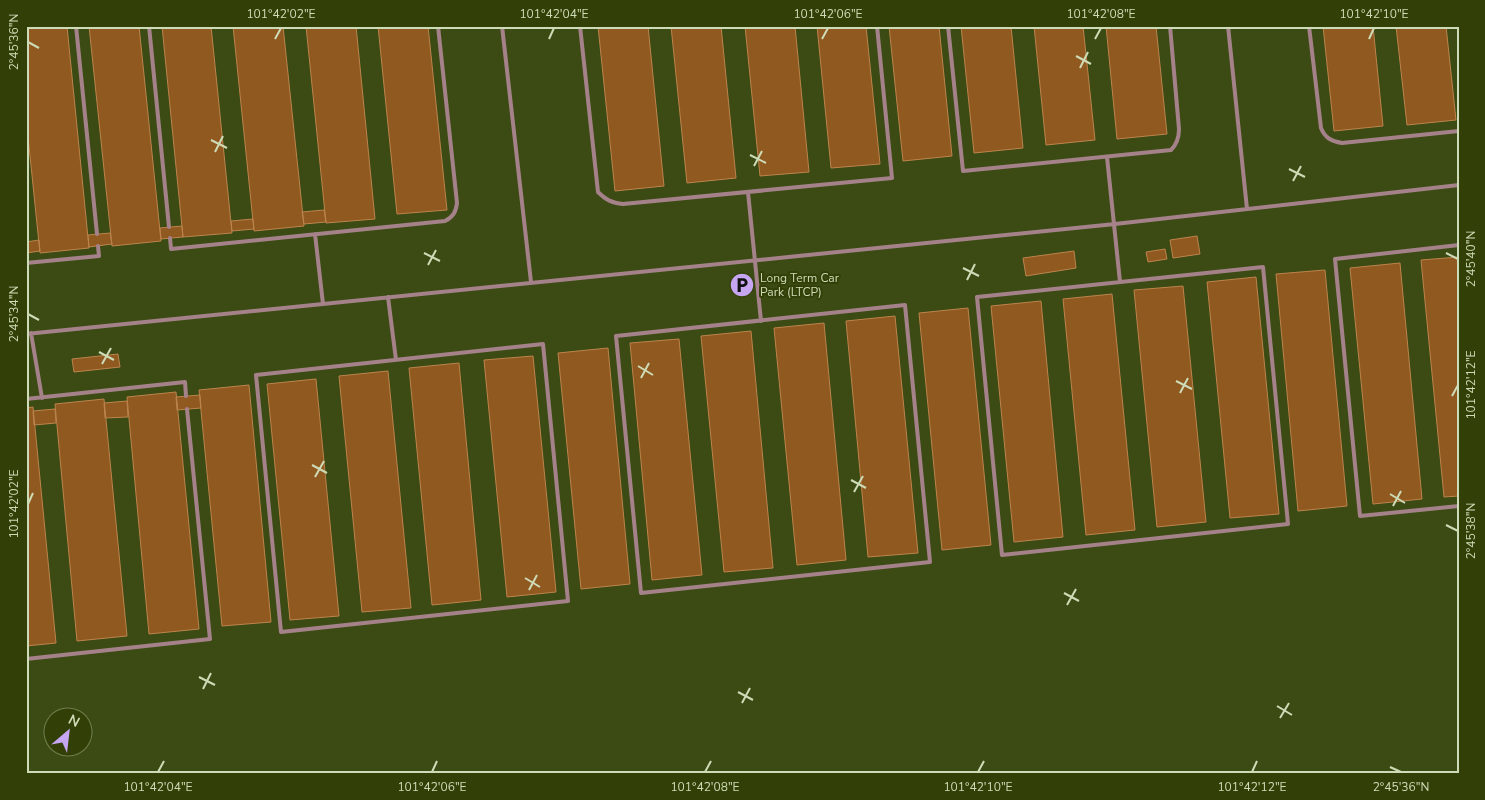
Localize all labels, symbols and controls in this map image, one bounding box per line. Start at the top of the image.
text: 101°42'02"E [246,6,316,22]
text: 101°42'04"E [519,6,589,22]
text: 101°42'06"E [793,6,863,22]
text: 101°42'08"E [1066,6,1136,22]
text: 101°42'10"E [1339,6,1409,22]
text: 2°45'36"N [6,14,22,70]
text: 2°45'40"N [1463,231,1479,287]
place label: Long Term Car Park (LTCP) [760,270,840,300]
parking icon: Long Term Car Park (LTCP) [729,272,755,298]
text: 2°45'34"N [6,286,22,342]
text: 101°42'12"E [1463,350,1479,420]
text: 101°42'02"E [6,469,22,539]
text: 2°45'38"N [1463,503,1479,559]
north arrow [42,708,92,758]
text: N [65,710,83,732]
text: 101°42'04"E [123,779,193,795]
text: 101°42'06"E [397,779,467,795]
text: 101°42'08"E [670,779,740,795]
text: 101°42'10"E [943,779,1013,795]
text: 101°42'12"E [1217,779,1287,795]
text: 2°45'36"N [1373,779,1429,795]

